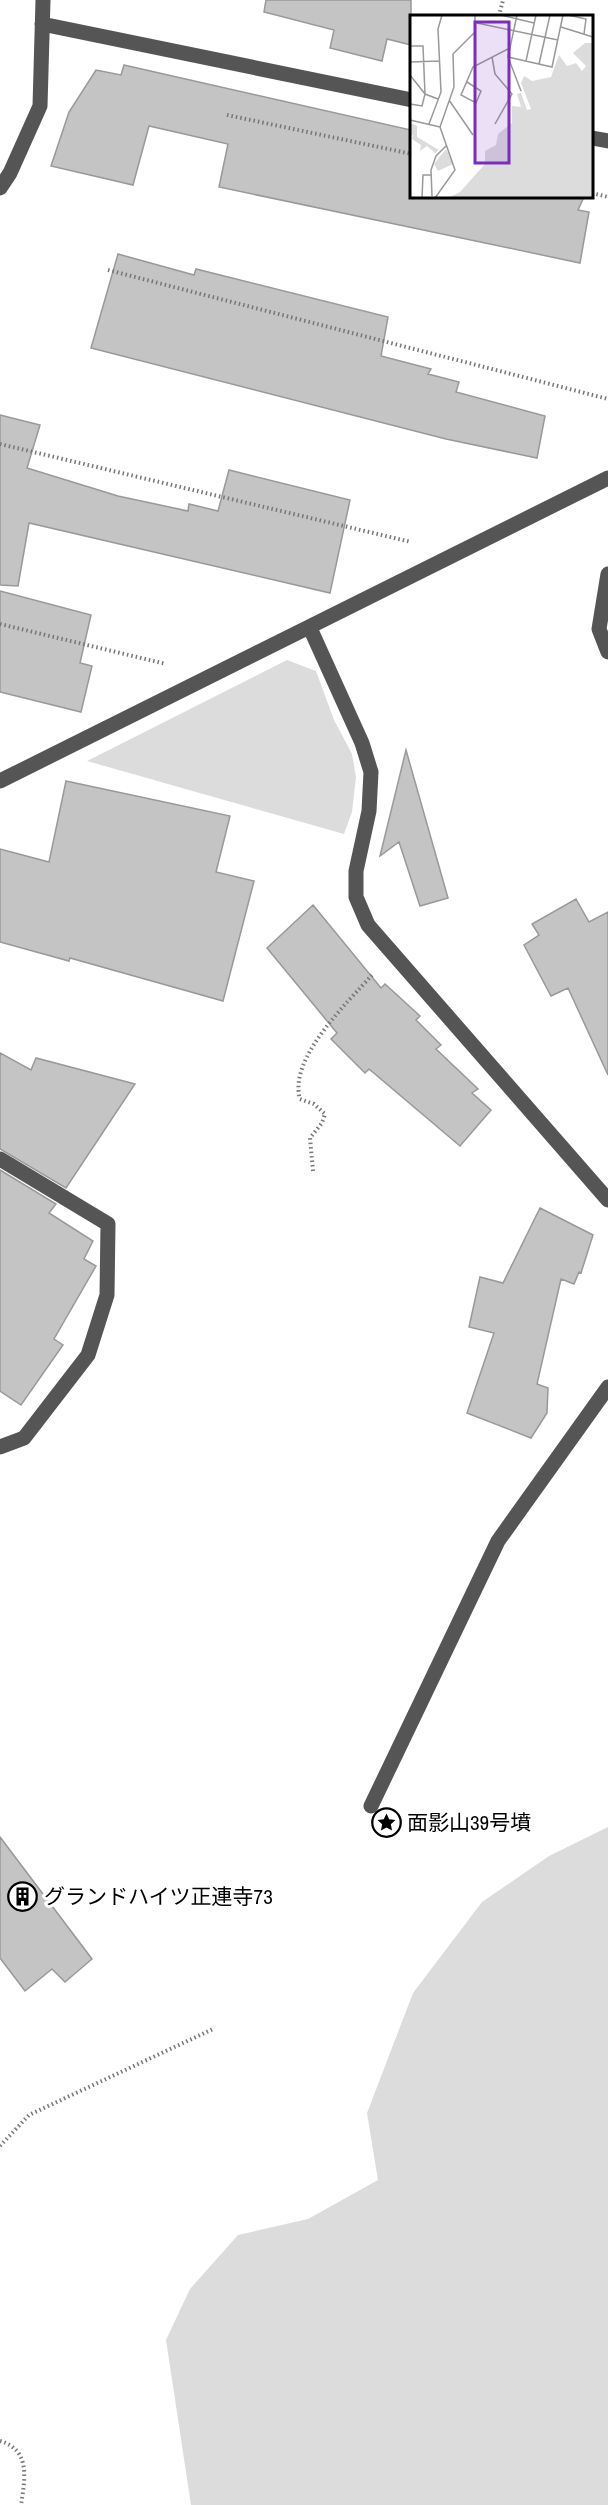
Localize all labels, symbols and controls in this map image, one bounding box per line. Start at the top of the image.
inset map [410,15,593,198]
place icon: 面影山39号墳 [370,1807,402,1839]
place label: 面影山39号墳 [407,1808,531,1837]
building icon: グランドハイツ正連寺73 [7,1881,39,1913]
place label: グランドハイツ正連寺73 [44,1882,273,1911]

